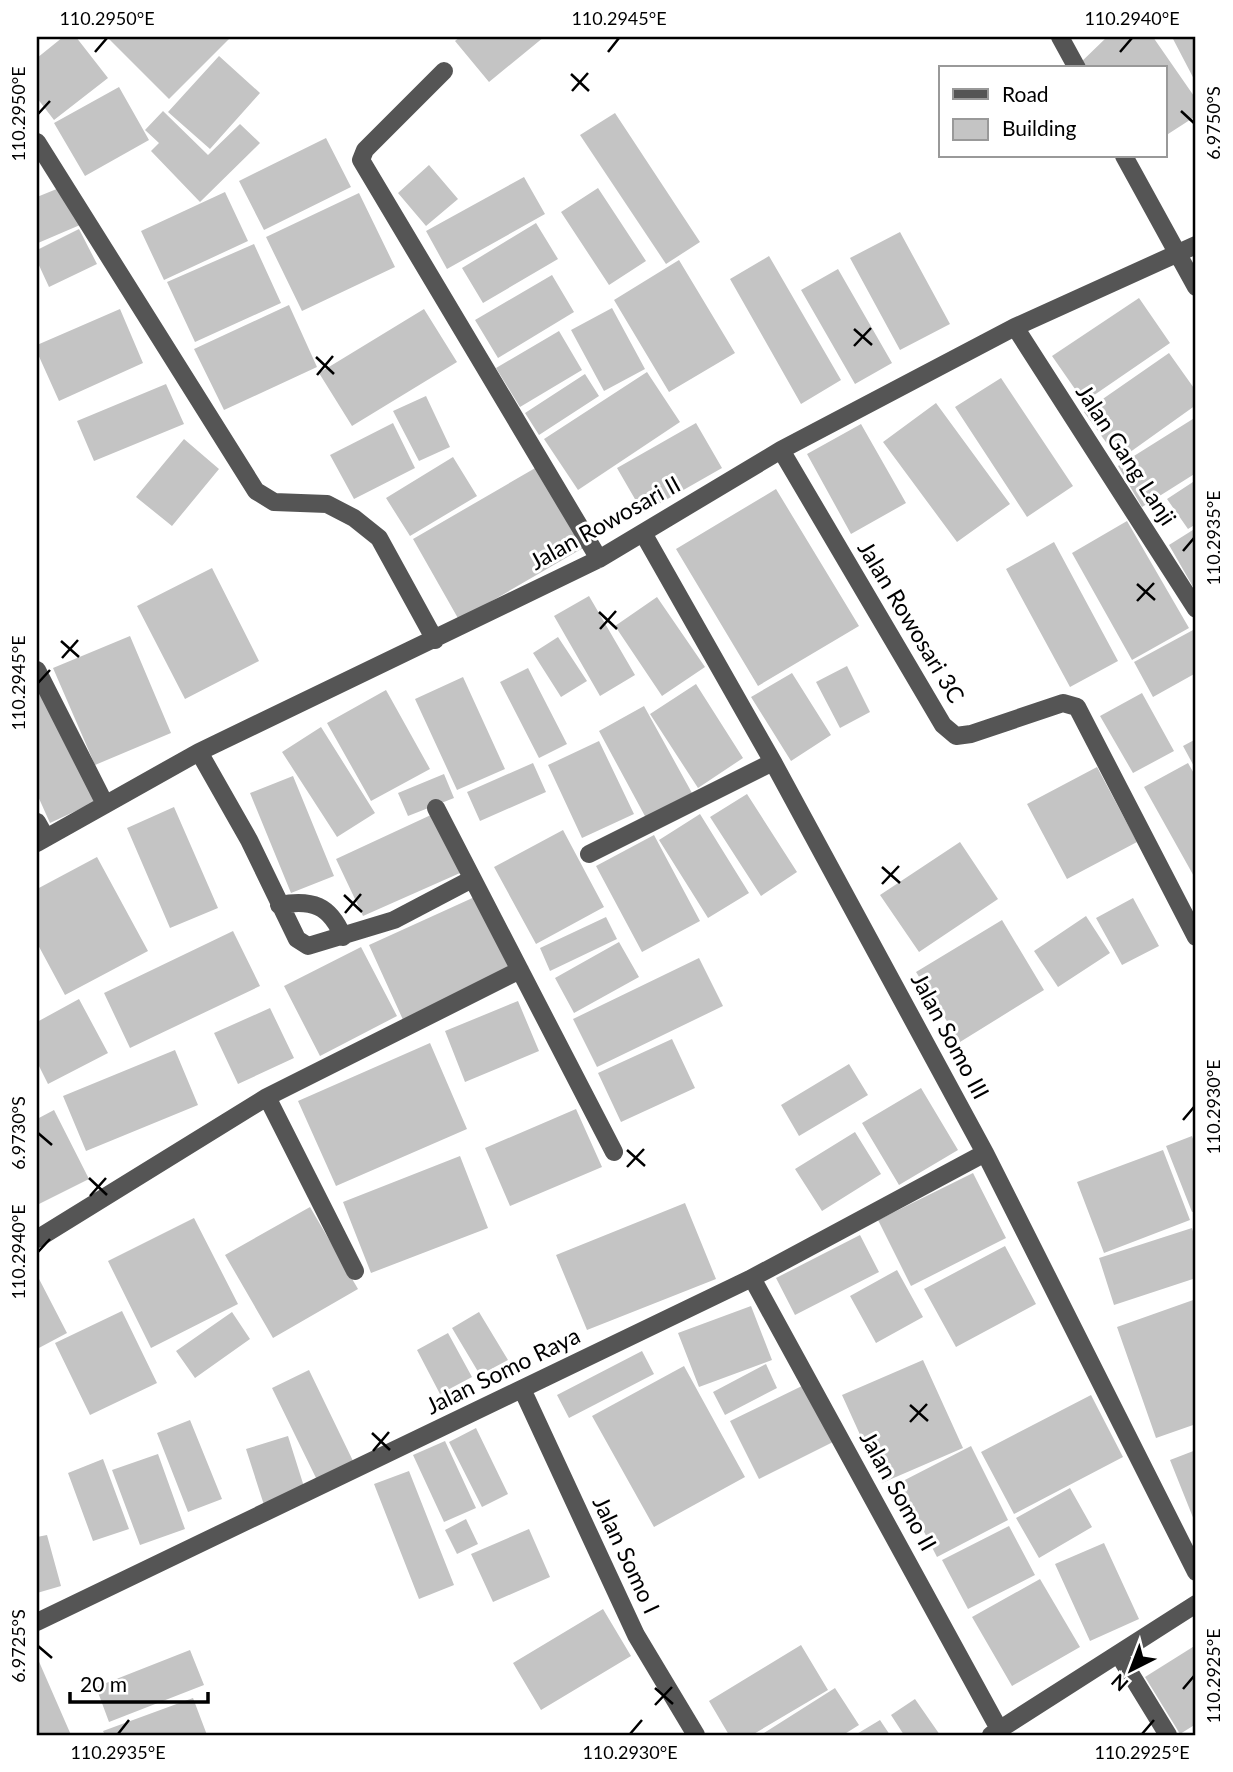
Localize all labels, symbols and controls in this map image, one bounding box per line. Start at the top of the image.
text: 110.2950°E [59,7,155,29]
text: 110.2945°E [571,7,667,29]
text: 110.2940°E [1084,7,1180,29]
text: 110.2950°E [7,66,29,162]
legend [939,66,1166,158]
text: Road [1002,81,1049,106]
text: 6.9750°S [1202,86,1224,160]
text: Building [1002,115,1077,140]
street label: Jalan Gang Lanji [1071,379,1183,530]
street label: Jalan Rowosari II [524,469,685,575]
text: 110.2935°E [1202,490,1224,586]
street label: Jalan Rowosari 3C [853,536,971,707]
text: 110.2945°E [7,635,29,731]
street label: Jalan Somo III [906,968,996,1103]
text: 110.2930°E [1202,1059,1224,1155]
text: 6.9730°S [7,1096,29,1170]
text: 110.2940°E [7,1204,29,1300]
street label: Jalan Somo Raya [421,1321,584,1420]
street label: Jalan Somo II [855,1426,943,1555]
street label: Jalan Somo I [588,1492,666,1618]
text: 6.9725°S [7,1609,29,1683]
text: 110.2925°E [1202,1628,1224,1724]
north arrow [1096,1636,1166,1706]
scale bar [70,1660,208,1704]
text: N [1106,1670,1132,1696]
text: 20 m [80,1671,127,1696]
text: 110.2935°E [70,1741,166,1763]
text: 110.2930°E [582,1741,678,1763]
text: 110.2925°E [1094,1741,1190,1763]

